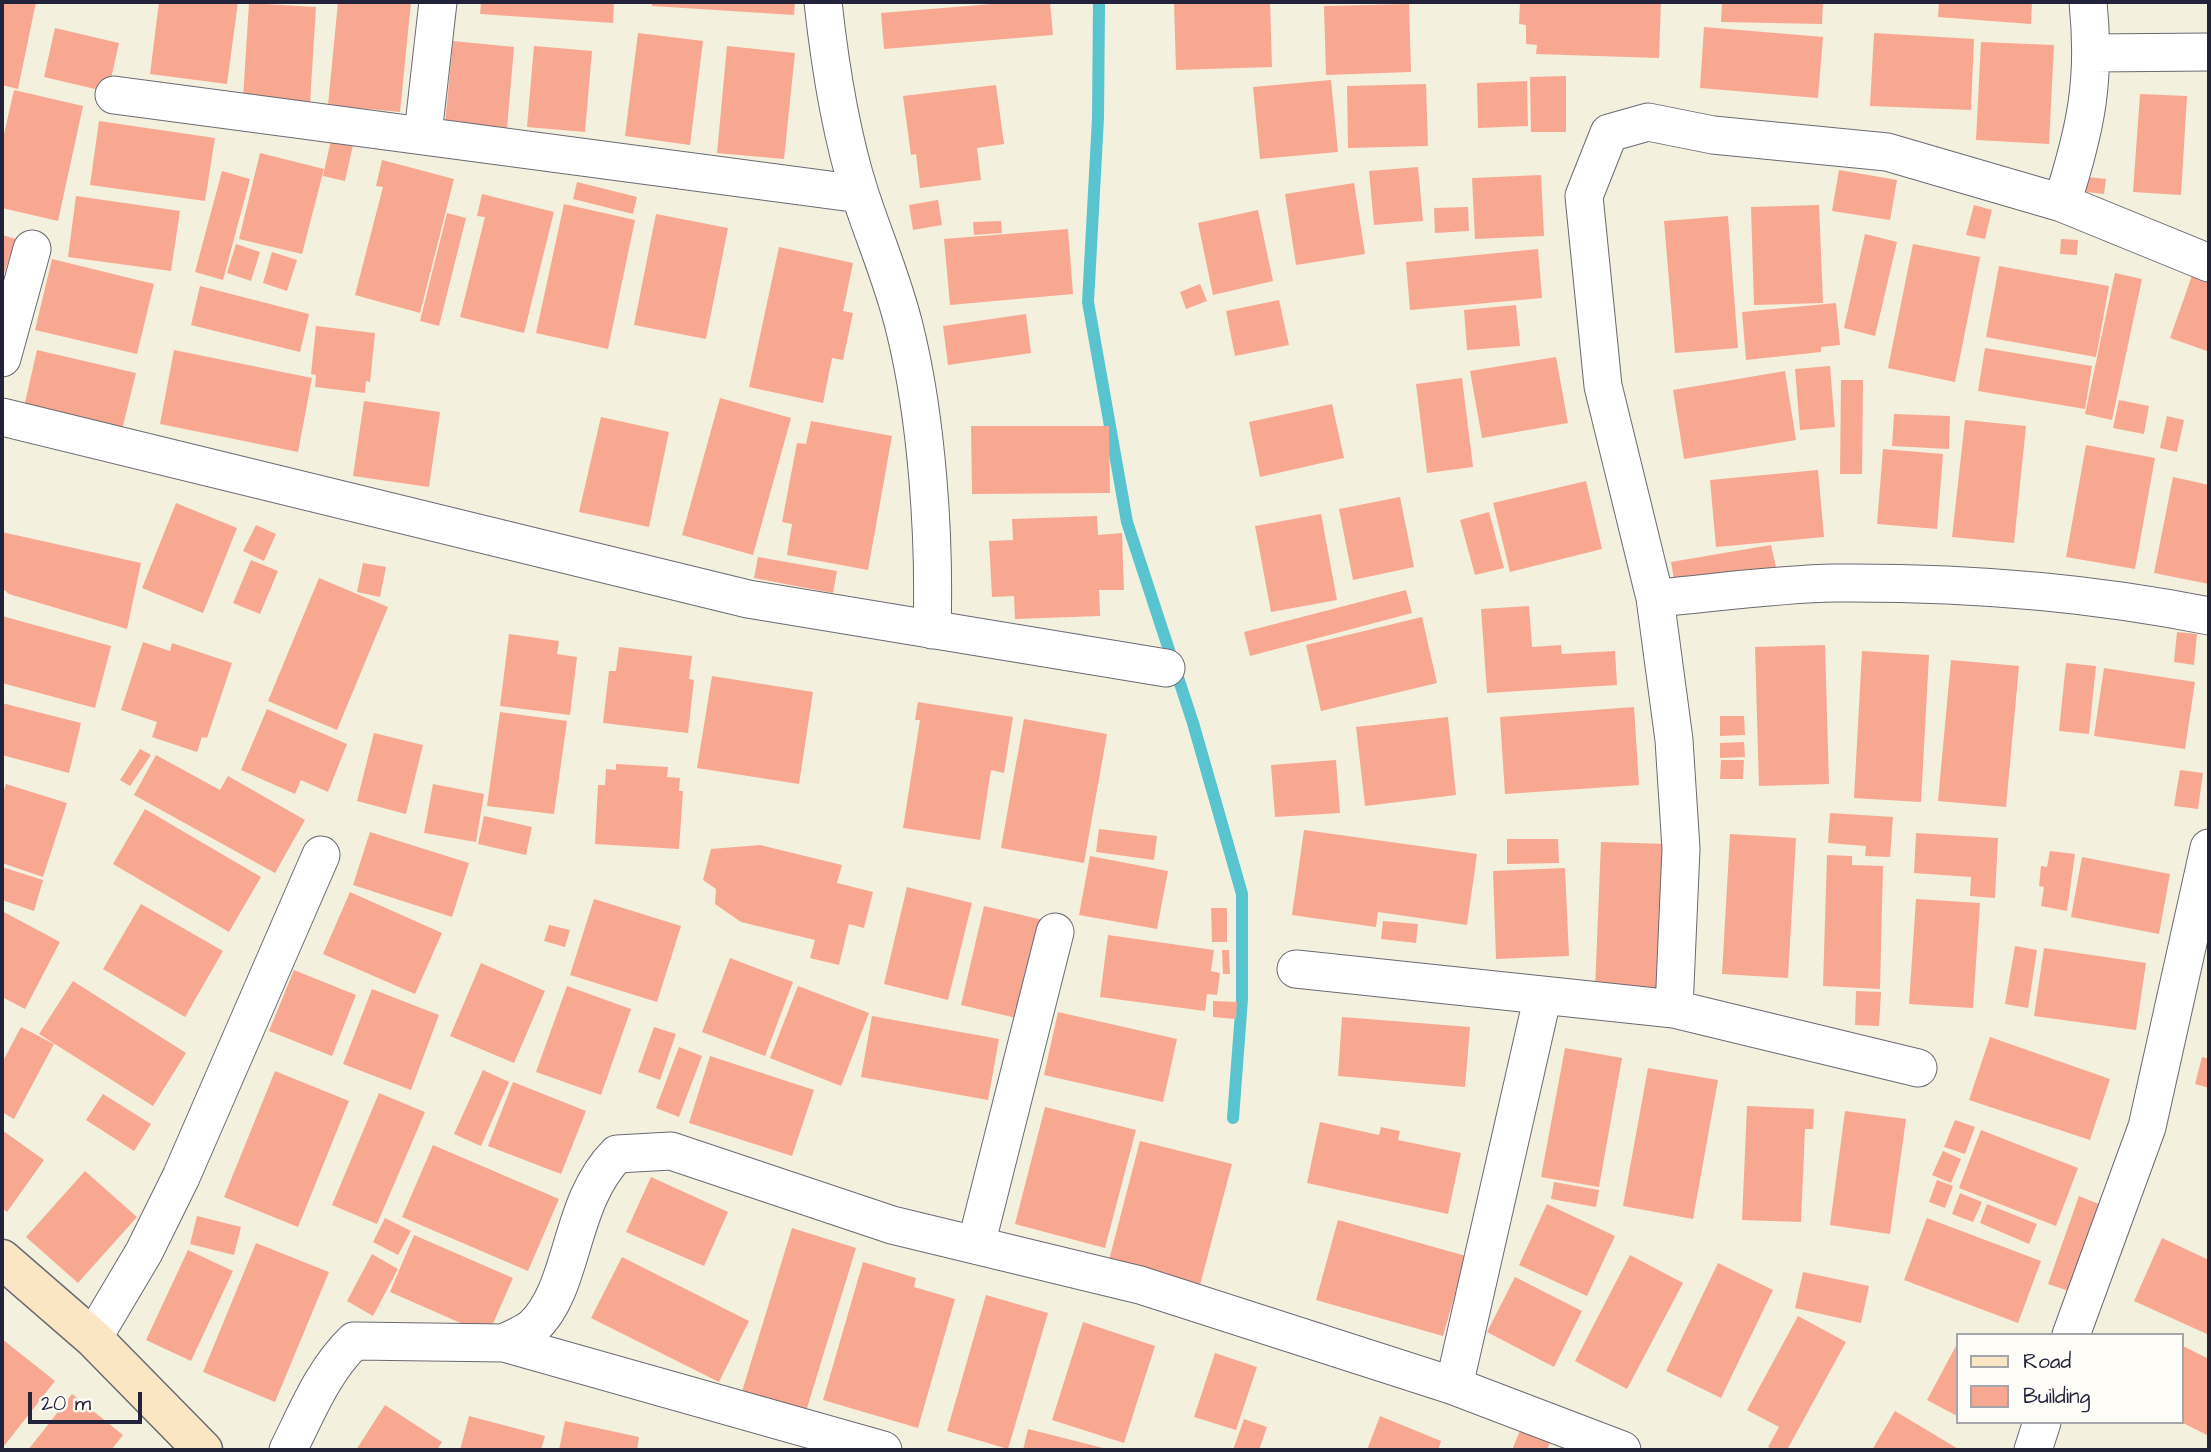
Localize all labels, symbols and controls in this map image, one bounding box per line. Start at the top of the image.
legend [1955,1333,2183,1424]
text: Road [2023,1347,2071,1376]
scale bar [32,1378,145,1422]
text: Building [2023,1382,2090,1411]
text: 20 m [41,1389,91,1418]

